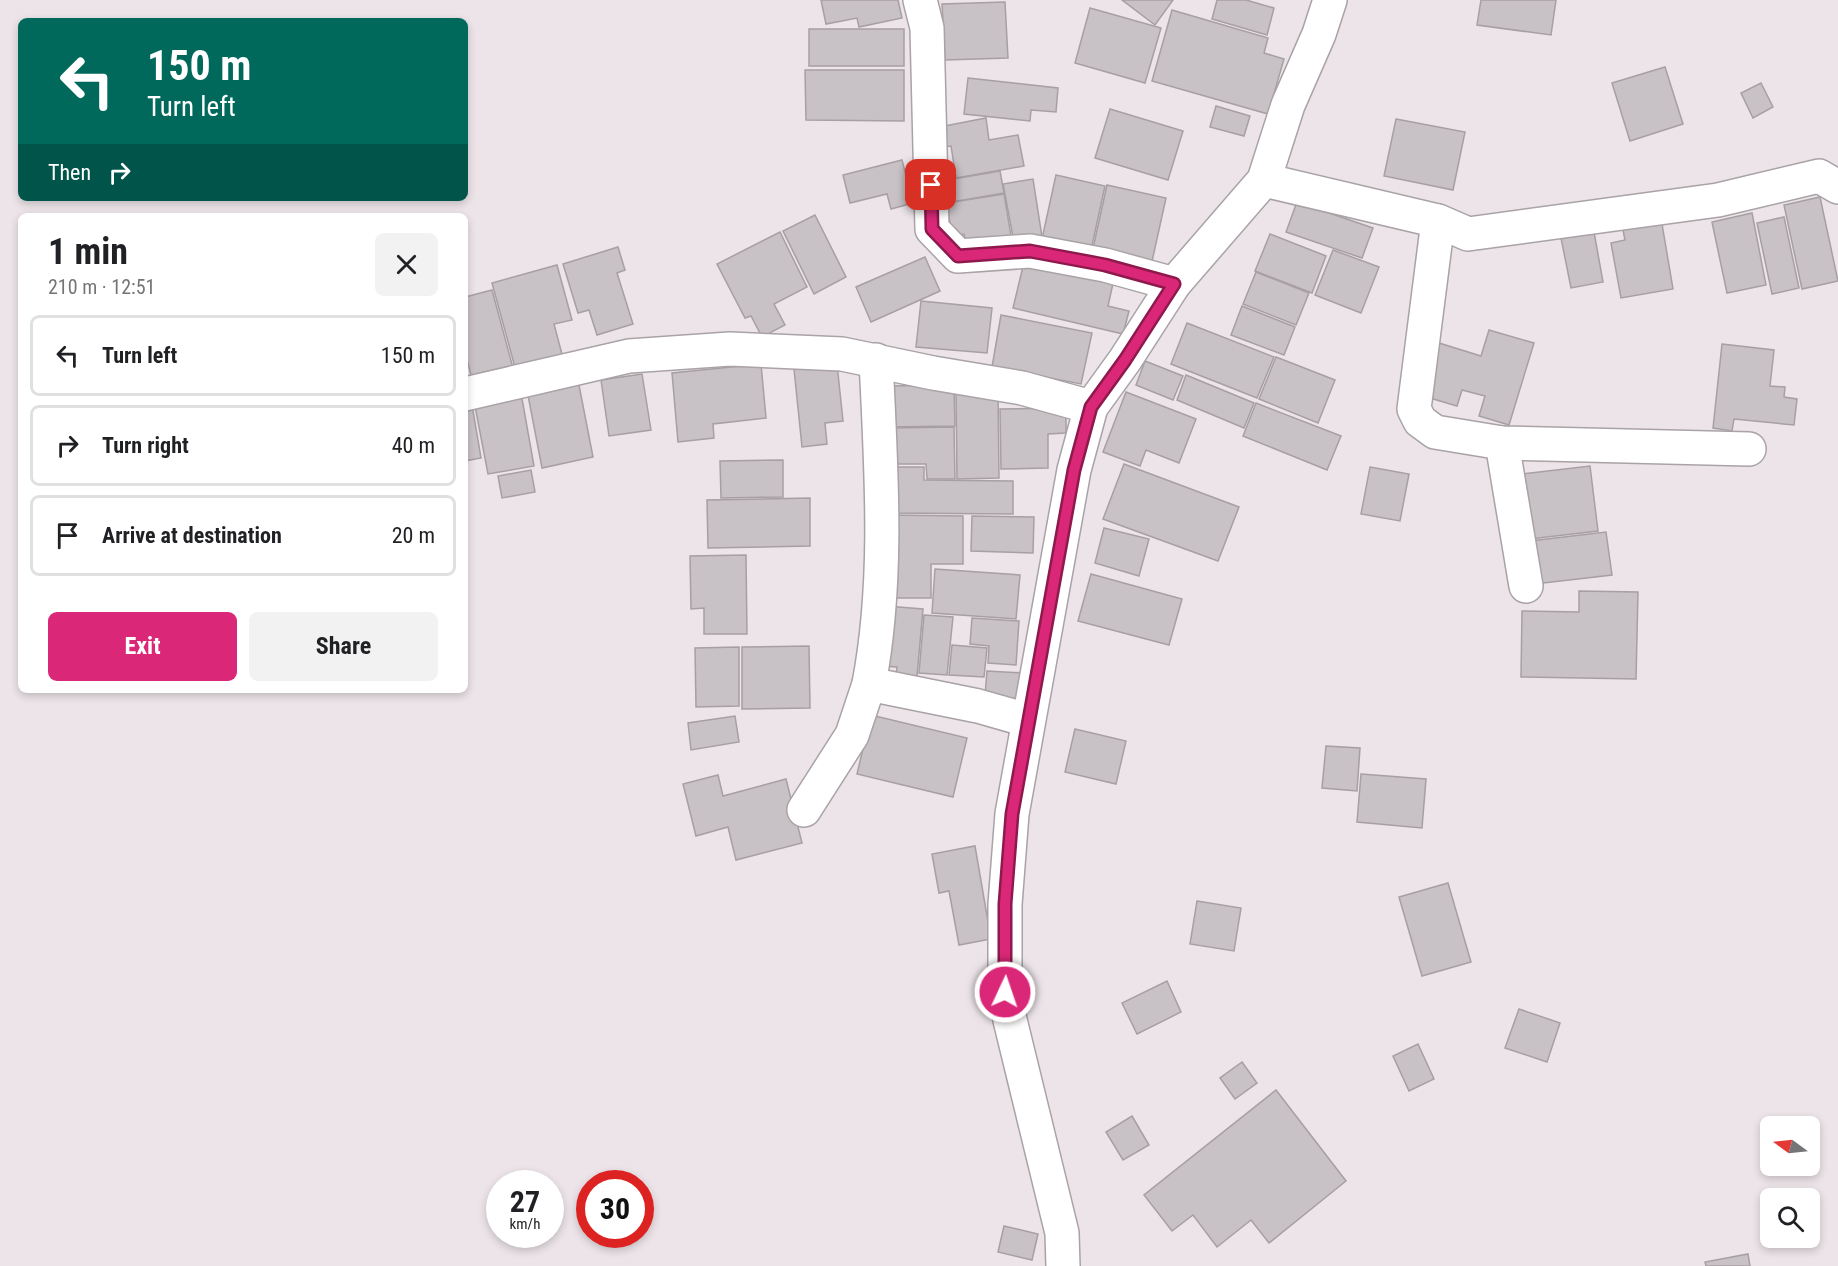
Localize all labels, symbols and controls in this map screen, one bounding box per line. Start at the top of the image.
text: 150 m [147,41,252,90]
icon: left [48,42,126,120]
text: Turn left [147,91,236,123]
icon: right [103,156,136,189]
pin [905,159,956,210]
text: Then [48,160,91,185]
icon: arrive [914,168,947,201]
text: 1 min [48,231,128,273]
button: close [375,233,438,296]
text: 210 m · 12:51 [48,275,155,299]
icon: left [51,339,84,372]
text: Turn left [102,343,177,368]
text: 150 m [381,343,435,368]
icon: right [51,429,84,462]
text: Turn right [102,433,189,458]
text: 40 m [392,433,435,458]
icon: arrive [51,519,84,552]
text: Arrive at destination [102,523,282,548]
text: 20 m [392,523,435,548]
button: Exit [48,612,237,681]
button: Share [249,612,438,681]
position arrow [973,960,1037,1024]
north arrow [1760,1116,1820,1176]
map controls [1760,1116,1820,1248]
speed limit sign: 30 [576,1170,654,1248]
text: 27 [510,1184,540,1219]
button: search [1760,1188,1820,1248]
text: km/h [510,1215,540,1233]

